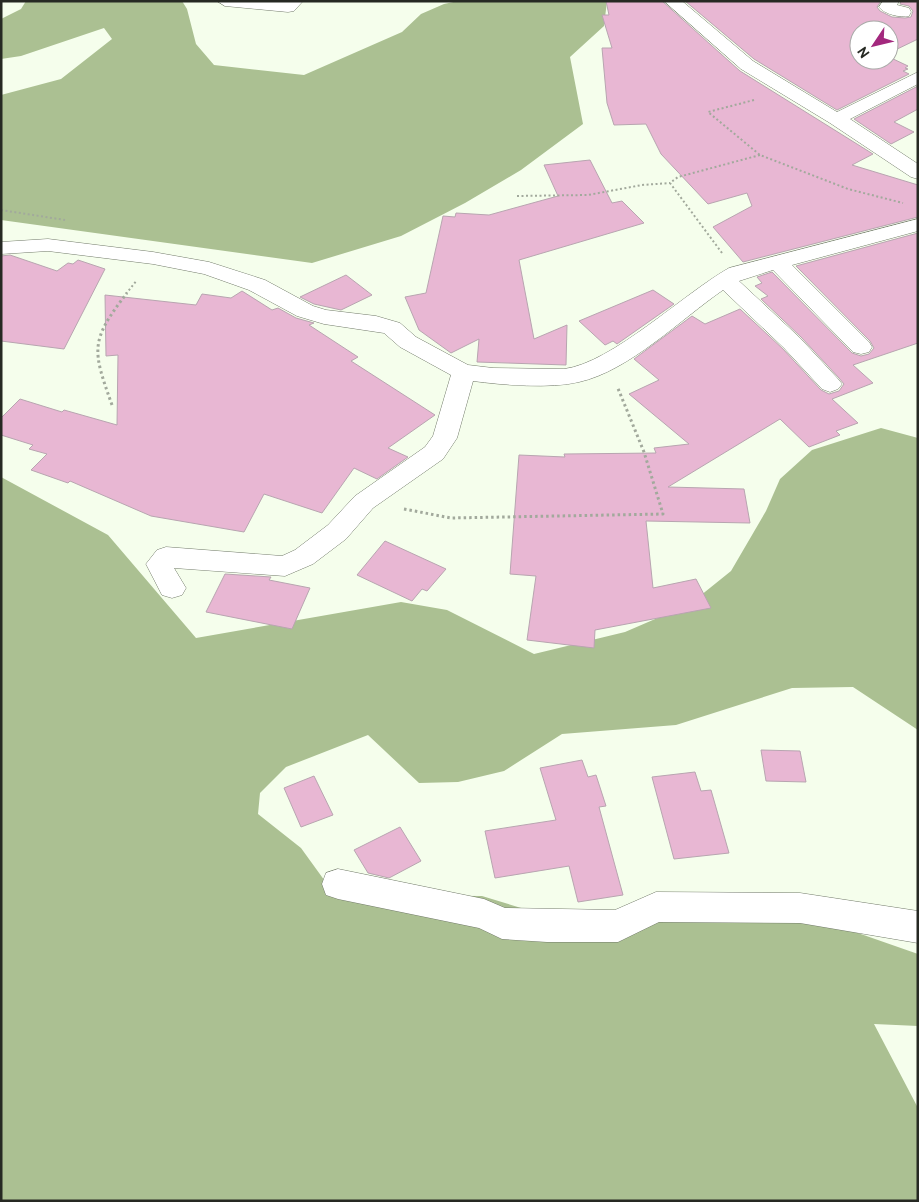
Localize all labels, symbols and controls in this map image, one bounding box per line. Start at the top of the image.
north arrow [849,20,899,70]
text: N [855,43,874,61]

